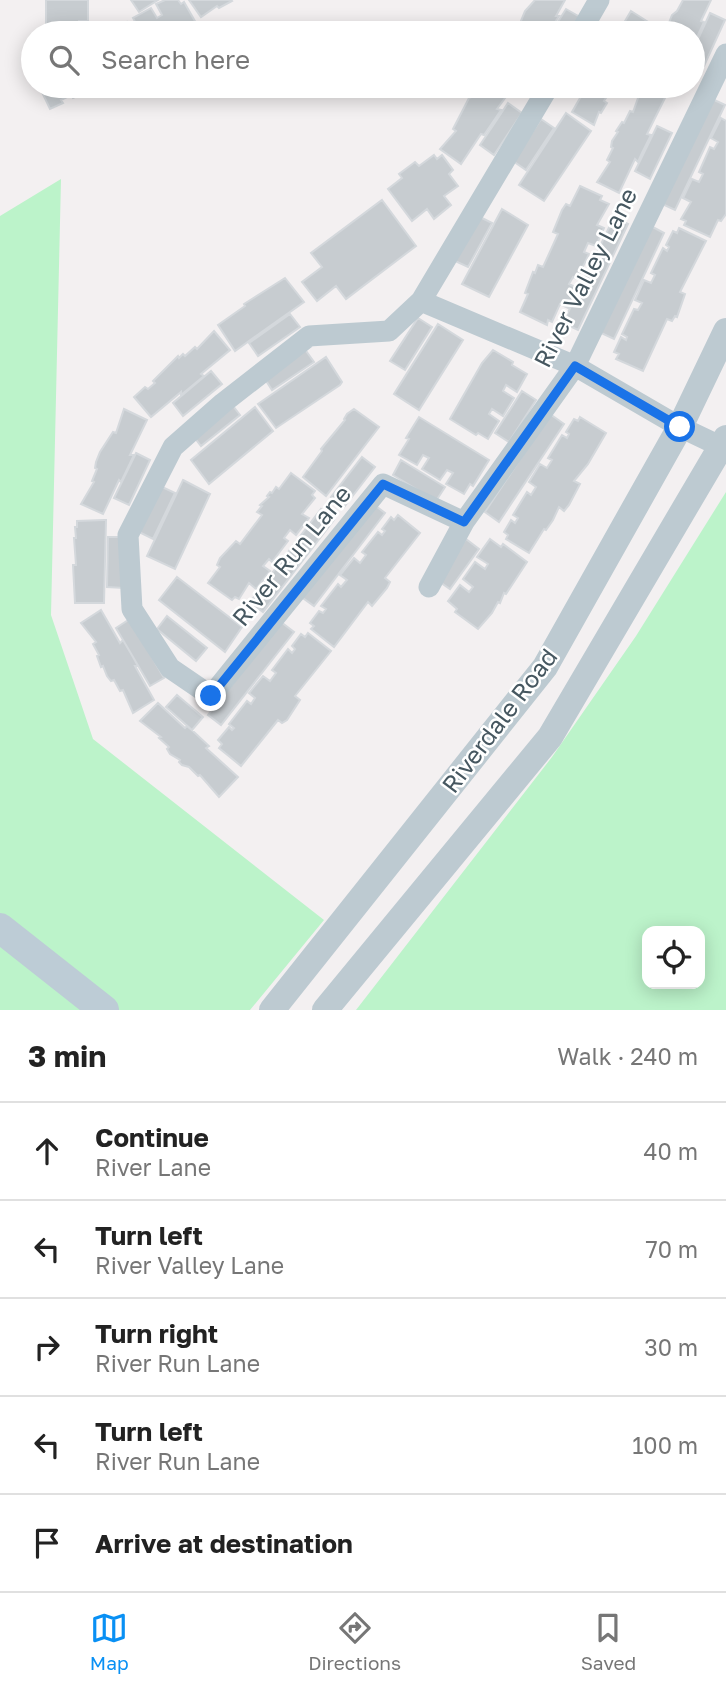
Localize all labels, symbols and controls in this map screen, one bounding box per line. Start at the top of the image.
search box [21,21,705,98]
icon: search [45,41,83,79]
text: Search here [101,44,250,75]
street label: River Valley Lane [527,183,642,372]
route start [664,411,695,442]
street label: River Run Lane [225,479,356,631]
street label: Riverdale Road [435,642,563,798]
route end [195,680,226,711]
map controls [642,926,705,989]
button: locate [642,926,705,989]
text: 3 min [28,1038,106,1074]
text: Walk · 240 m [557,1042,698,1070]
text: Continue [95,1122,209,1153]
icon: ahead [28,1132,66,1170]
text: 40 m [644,1137,698,1165]
text: River Lane [95,1153,211,1181]
text: Turn left [95,1220,203,1251]
icon: left [28,1230,66,1268]
text: 70 m [645,1235,698,1263]
text: River Valley Lane [95,1251,284,1279]
text: Turn right [95,1318,218,1349]
icon: right [28,1328,66,1366]
text: 30 m [644,1333,698,1361]
text: River Run Lane [95,1349,260,1377]
text: Turn left [95,1416,203,1447]
icon: left [28,1426,66,1464]
text: 100 m [632,1431,698,1459]
text: River Run Lane [95,1447,260,1475]
icon: arrive [28,1524,66,1562]
text: Arrive at destination [95,1528,353,1559]
tab: Map [90,1609,129,1674]
tab: Directions [308,1609,401,1674]
tab: Saved [581,1609,636,1674]

